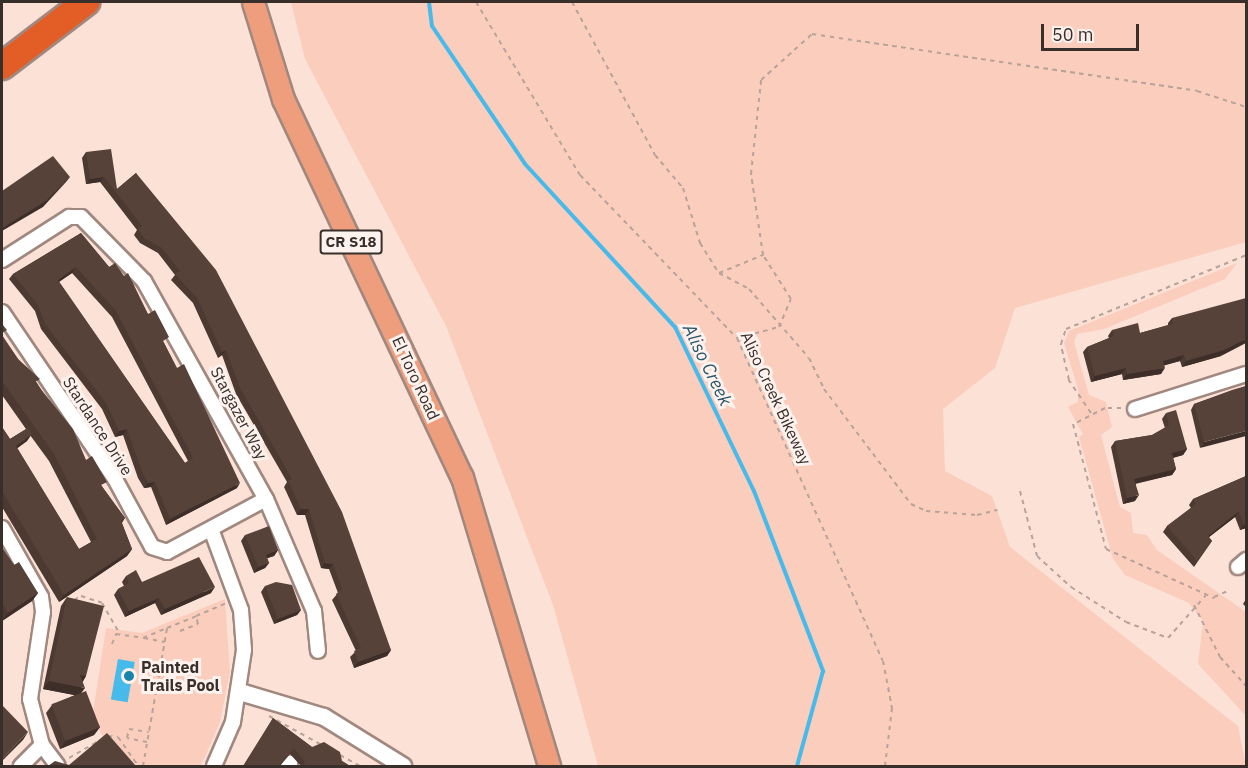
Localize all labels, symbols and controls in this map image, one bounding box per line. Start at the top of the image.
scale bar [1044,12,1142,50]
text: 50 m [1052,23,1094,46]
road number: CR S18 [320,230,382,254]
water label: Aliso Creek [678,321,736,409]
street label: Aliso Creek Bikeway [737,328,815,468]
street label: El Toro Road [388,333,444,423]
street label: Stargazer Way [207,363,271,463]
street label: Stardance Drive [59,373,137,479]
place label: Painted Trails Pool [141,657,219,695]
marker: Painted Trails Pool [122,669,136,683]

